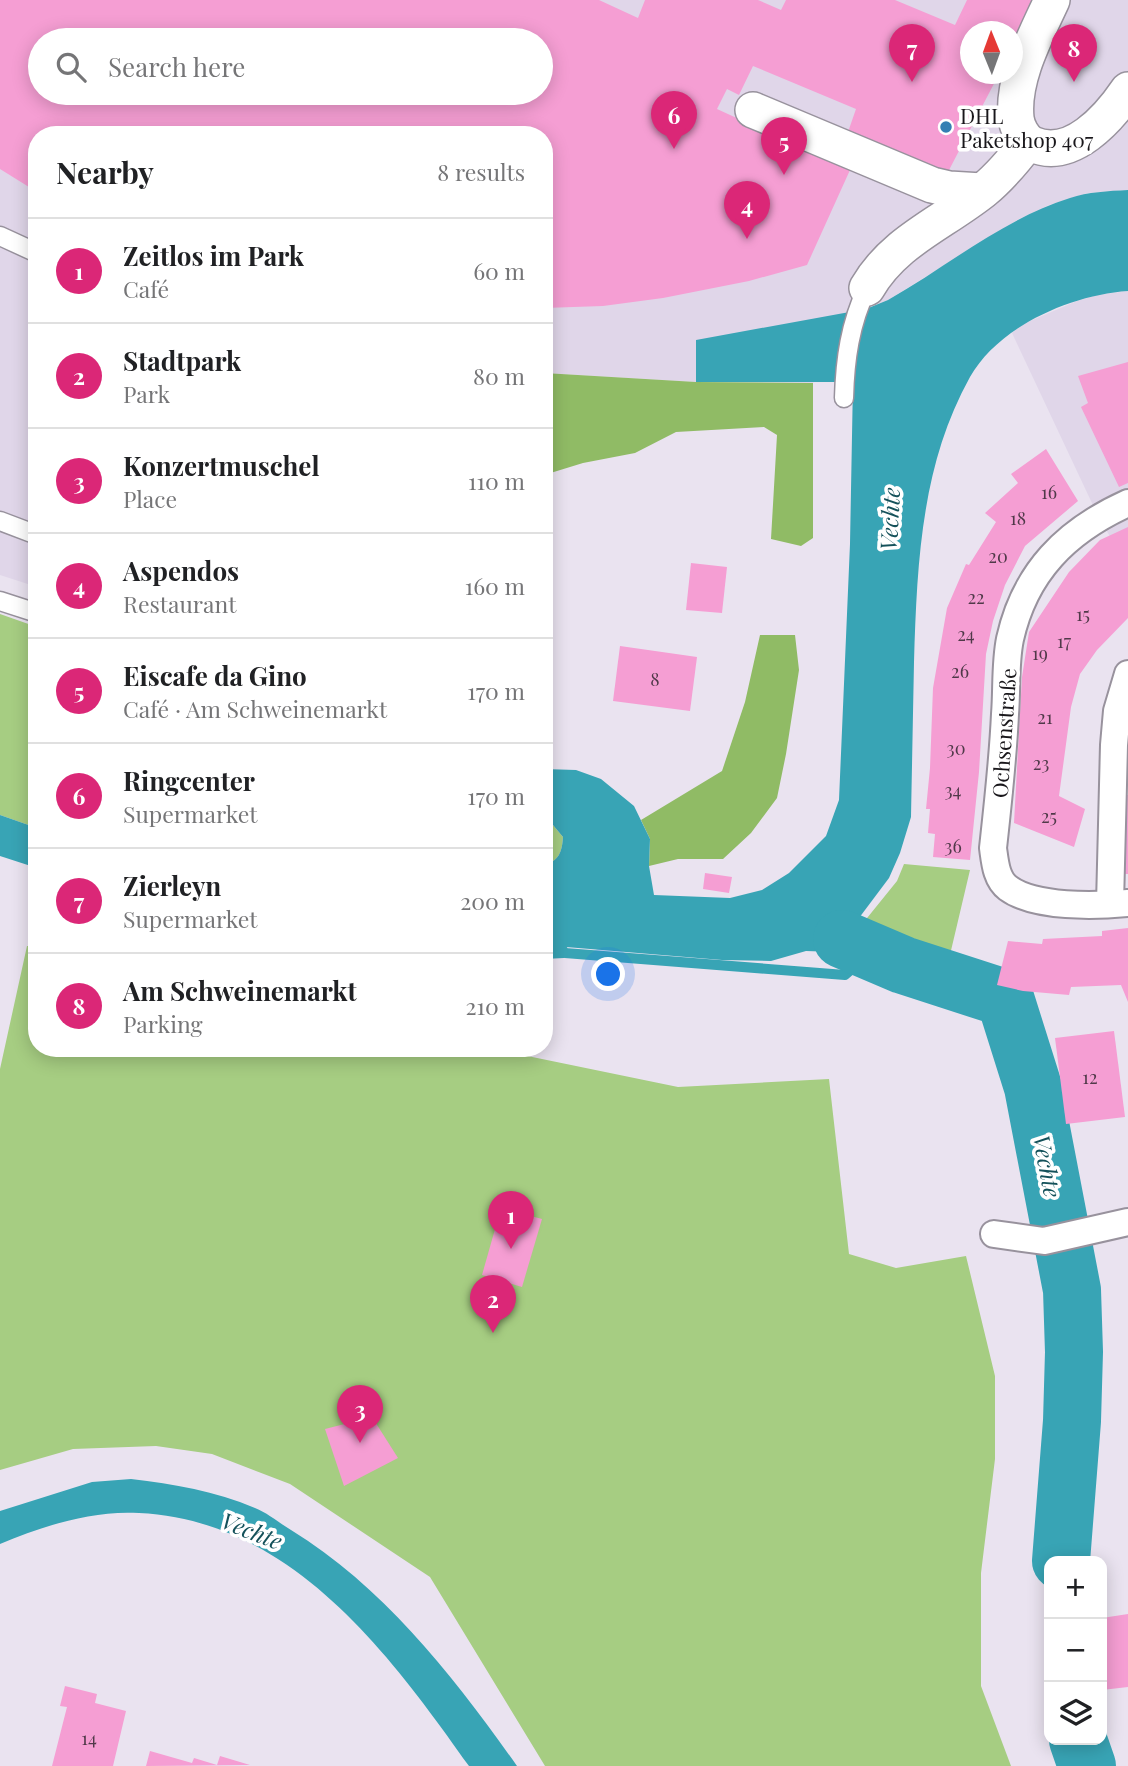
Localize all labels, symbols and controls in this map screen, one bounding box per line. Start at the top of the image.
north arrow [960,21,1023,84]
pin: 7 [889,24,935,82]
pin: 8 [1051,24,1097,82]
search box [28,28,553,105]
icon: search [52,48,90,86]
text: Search here [108,49,245,84]
pin: 6 [651,91,697,149]
place label: DHL Paketshop 407 [960,101,1094,153]
pin: 5 [761,117,807,175]
marker: DHL Paketshop 407 [938,119,954,135]
text: Nearby [56,152,154,192]
text: 8 results [437,156,525,187]
pin: 4 [724,181,770,239]
text: Zeitlos im Park [123,238,304,273]
text: 1 [75,255,83,286]
text: 60 m [473,255,525,286]
text: Café [123,273,169,304]
text: Stadtpark [123,343,241,378]
text: 2 [73,360,85,391]
text: 80 m [473,360,525,391]
text: Park [123,378,170,409]
text: Konzertmuschel [123,448,320,483]
text: 3 [73,465,85,496]
text: 110 m [468,465,525,496]
house number: 16 [1041,480,1057,504]
text: Place [123,483,177,514]
water label: Vechte [872,487,906,551]
house number: 18 [1010,506,1026,530]
house number: 20 [988,544,1008,568]
text: Aspendos [123,553,239,588]
text: 4 [73,570,85,601]
text: 160 m [465,570,525,601]
house number: 22 [967,585,985,609]
text: Restaurant [123,588,236,619]
house number: 15 [1076,602,1090,626]
house number: 24 [957,622,975,646]
house number: 17 [1057,629,1072,653]
house number: 19 [1032,641,1048,665]
text: Eiscafe da Gino [123,658,307,693]
house number: 26 [951,659,969,683]
house number: 8 [650,667,660,691]
street label: Ochsenstraße [984,667,1022,799]
text: 5 [74,675,84,706]
text: 170 m [467,675,525,706]
text: Café · Am Schweinemarkt [123,693,387,724]
house number: 21 [1037,705,1053,729]
house number: 30 [947,736,965,760]
house number: 23 [1033,751,1049,775]
text: Ringcenter [123,763,255,798]
house number: 34 [944,778,962,802]
text: 6 [73,780,85,811]
text: 170 m [467,780,525,811]
text: Supermarket [123,798,257,829]
house number: 25 [1041,804,1057,828]
house number: 36 [944,834,962,858]
text: Zierleyn [123,868,221,903]
text: 7 [74,885,84,916]
text: 200 m [460,885,525,916]
text: Supermarket [123,903,257,934]
your location [591,957,625,991]
text: Am Schweinemarkt [123,973,357,1008]
text: 8 [73,990,85,1021]
text: 210 m [466,990,525,1021]
text: Parking [123,1008,203,1039]
house number: 12 [1082,1065,1098,1089]
water label: Vechte [1027,1132,1069,1200]
pin: 1 [488,1191,534,1249]
pin: 2 [470,1275,516,1333]
pin: 3 [337,1385,383,1443]
water label: Vechte [217,1504,287,1556]
map controls [1044,1556,1107,1745]
button: + [1044,1556,1107,1619]
button: − [1044,1619,1107,1682]
button: layers [1044,1682,1107,1745]
house number: 14 [81,1726,97,1750]

